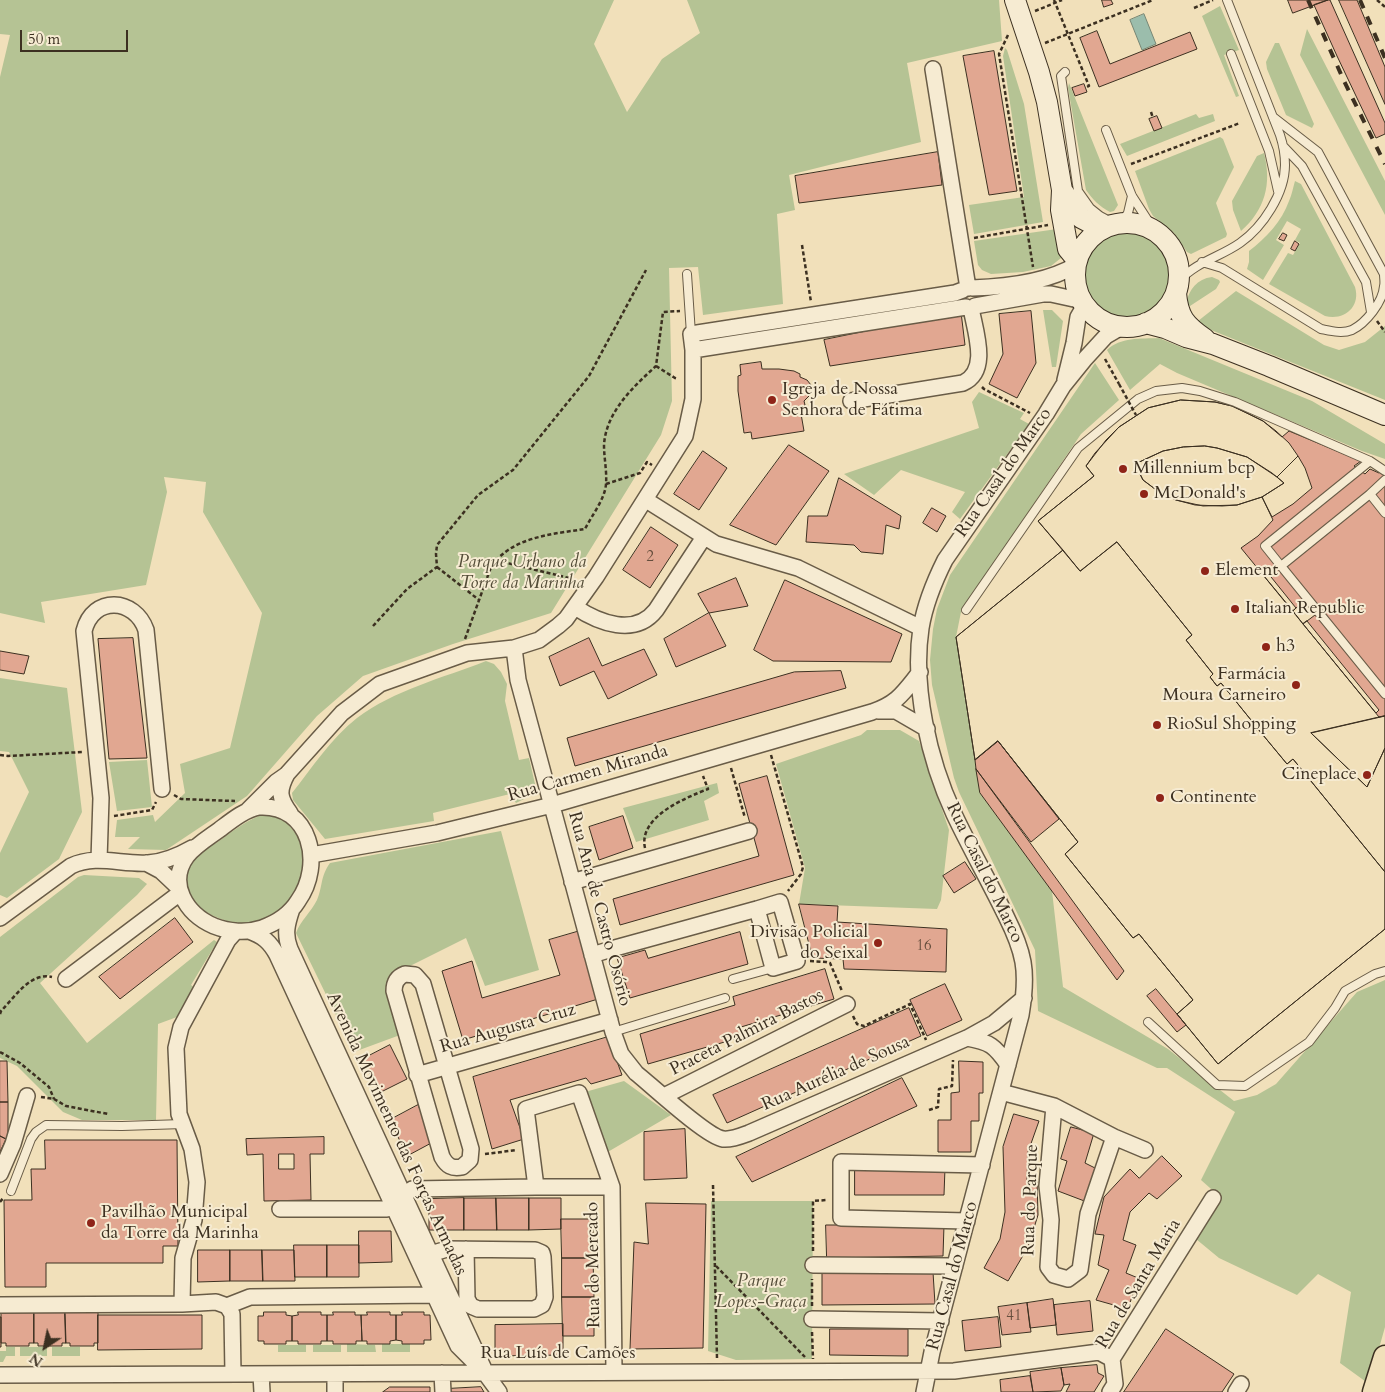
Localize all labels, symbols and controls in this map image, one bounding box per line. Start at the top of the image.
scale bar [22,20,130,52]
text: 50 m [28,29,60,49]
place label: Igreja de Nossa Senhora de Fátima [782,379,923,422]
marker: Igreja de Nossa Senhora de Fátima [766,394,778,406]
street label: Rua Casal do Marco [951,404,1057,542]
place label: Millennium bcp [1133,458,1255,480]
marker: Millennium bcp [1117,463,1129,475]
place label: McDonald's [1154,483,1246,505]
marker: McDonald's [1138,488,1150,500]
house number: 2 [646,549,654,567]
park label: Parque Urbano da Torre da Marinha [458,552,586,594]
place label: Element [1215,560,1278,582]
marker: Element [1199,565,1211,577]
place label: Italian Republic [1245,598,1365,620]
marker: Italian Republic [1229,603,1241,615]
place label: h3 [1276,636,1295,658]
marker: h3 [1260,641,1272,653]
place label: Farmácia Moura Carneiro [1162,664,1286,706]
marker: Farmácia Moura Carneiro [1290,679,1302,691]
place label: RioSul Shopping [1167,714,1296,736]
marker: RioSul Shopping [1151,719,1163,731]
street label: Rua Carmen Miranda [505,741,671,807]
place label: Cineplace [1281,764,1357,786]
marker: Cineplace [1361,769,1373,781]
place label: Continente [1170,787,1257,809]
marker: Continente [1154,792,1166,804]
street label: Rua Casal do Marco [941,799,1027,947]
street label: Rua Ana de Castro Osório [563,809,635,1009]
place label: Divisão Policial do Seixal [750,922,868,964]
marker: Divisão Policial do Seixal [872,937,884,949]
house number: 16 [916,938,932,956]
street label: Praceta Palmira Bastos [667,985,827,1081]
street label: Avenida Movimento das Forças Armadas [321,989,471,1279]
street label: Rua Augusta Cruz [438,999,578,1059]
street label: Rua Aurélia de Sousa [759,1032,913,1116]
street label: Rua do Parque [1018,1144,1044,1256]
street label: Rua Casal do Marco [923,1199,983,1353]
place label: Pavilhão Municipal da Torre da Marinha [101,1202,259,1244]
street label: Rua do Mercado [582,1202,606,1328]
street label: Rua de Santa Maria [1092,1215,1186,1353]
marker: Pavilhão Municipal da Torre da Marinha [85,1217,97,1229]
park label: Parque Lopes-Graça [716,1271,806,1314]
house number: 41 [1006,1308,1022,1326]
north arrow [20,1322,70,1372]
street label: Rua Luís de Camões [481,1343,635,1365]
text: N [26,1349,47,1371]

